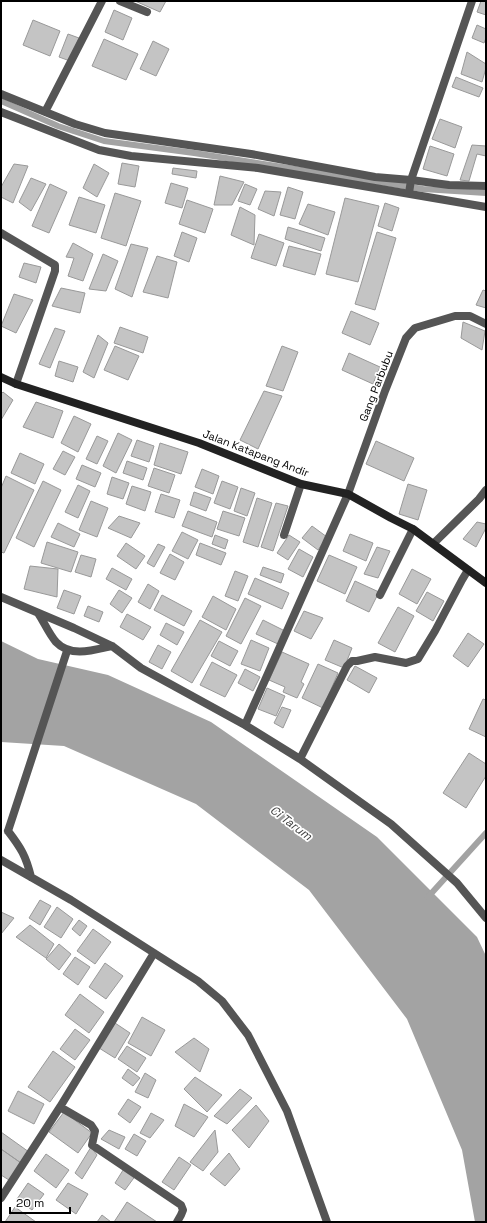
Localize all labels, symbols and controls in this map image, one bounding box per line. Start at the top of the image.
street label: Gang Parbubu [356,349,396,423]
street label: Jalan Katapang Andir [201,426,311,480]
water label: Ci Tarum [267,802,316,844]
scale bar [10,1189,70,1215]
text: 20 m [16,1195,44,1211]

